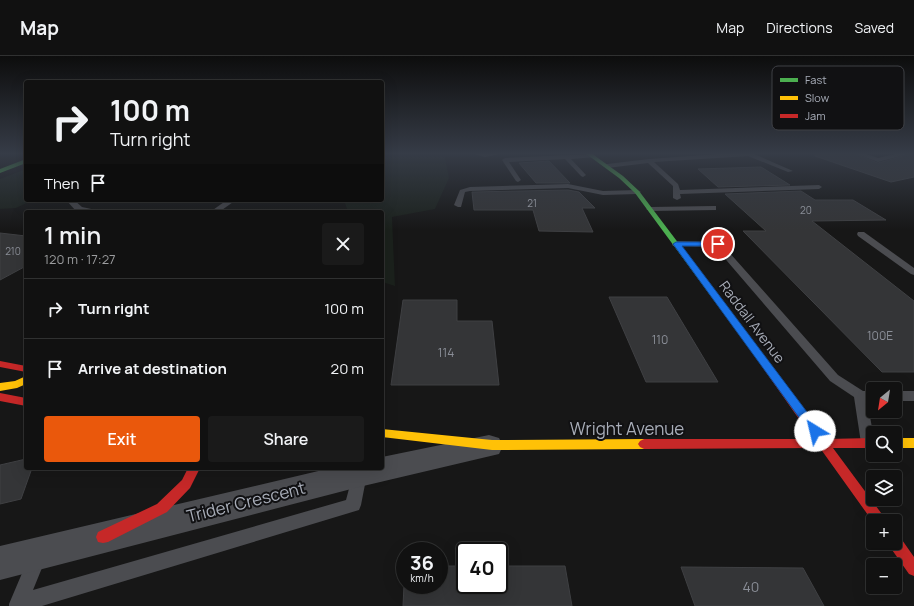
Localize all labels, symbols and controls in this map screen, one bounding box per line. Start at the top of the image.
text: Map [20,15,59,41]
text: Map [716,18,744,37]
text: Directions [766,18,833,37]
text: Saved [855,18,894,37]
legend [772,66,904,130]
text: Fast [805,72,827,87]
text: Slow [805,90,830,105]
text: 100 m [110,91,190,129]
icon: right [44,96,96,148]
text: Jam [805,108,826,123]
text: Turn right [110,127,191,151]
icon: arrive [87,172,109,194]
text: Then [44,173,79,194]
house number: 21 [527,196,537,210]
house number: 20 [800,203,812,217]
text: 1 min [44,218,101,251]
button: close [322,223,364,265]
pin [701,227,735,261]
icon: arrive [707,233,729,255]
house number: 210 [5,244,21,258]
text: 120 m · 17:27 [44,250,116,268]
street label: Raddall Avenue [715,277,790,367]
icon: right [44,298,66,320]
text: Turn right [78,298,149,319]
text: 100 m [324,298,364,319]
house number: 100E [867,327,893,344]
house number: 110 [652,331,668,348]
house number: 114 [438,344,454,361]
icon: arrive [44,358,66,380]
text: Arrive at destination [78,358,227,379]
text: 20 m [331,358,364,379]
north arrow [866,382,902,418]
map controls [866,382,902,594]
position arrow [794,410,836,452]
button: Exit [44,416,200,462]
button: Share [208,416,364,462]
street label: Wright Avenue [570,417,684,440]
button: search [866,426,902,462]
button: layers [866,470,902,506]
street label: Trider Crescent [184,476,308,527]
button: + [866,514,902,550]
speed limit sign: 40 [456,542,508,594]
text: 36 [410,549,434,576]
button: − [866,558,902,594]
text: km/h [410,571,434,585]
house number: 40 [743,577,759,596]

